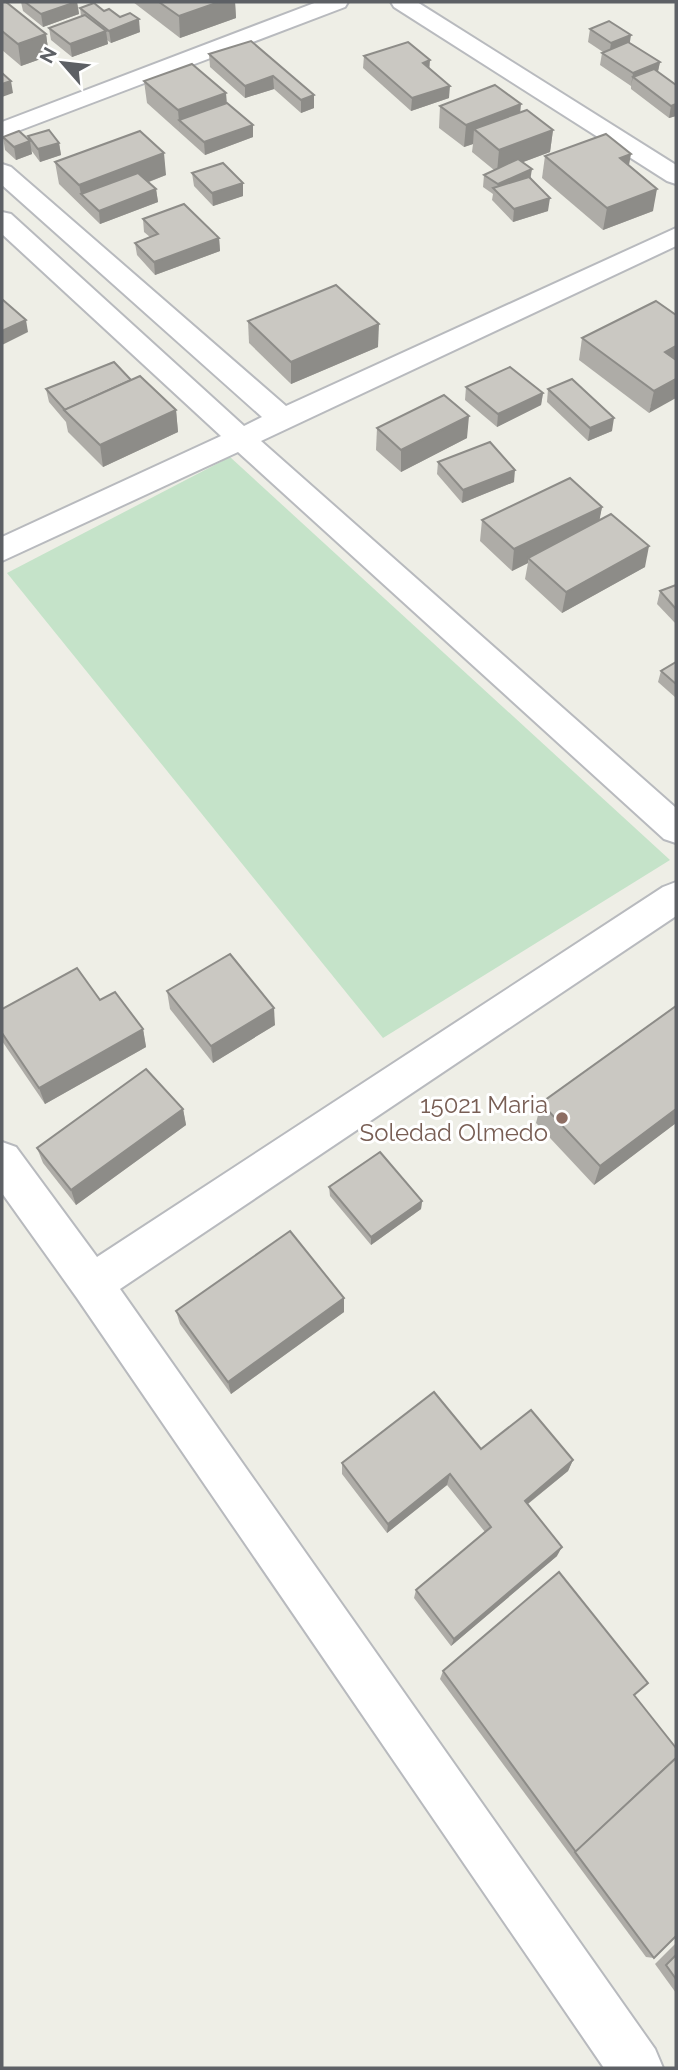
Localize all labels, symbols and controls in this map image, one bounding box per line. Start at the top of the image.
north arrow [28,28,98,98]
text: N [35,43,61,67]
place label: 15021 Maria Soledad Olmedo [360,1090,548,1147]
marker: 15021 Maria Soledad Olmedo [554,1110,570,1126]

